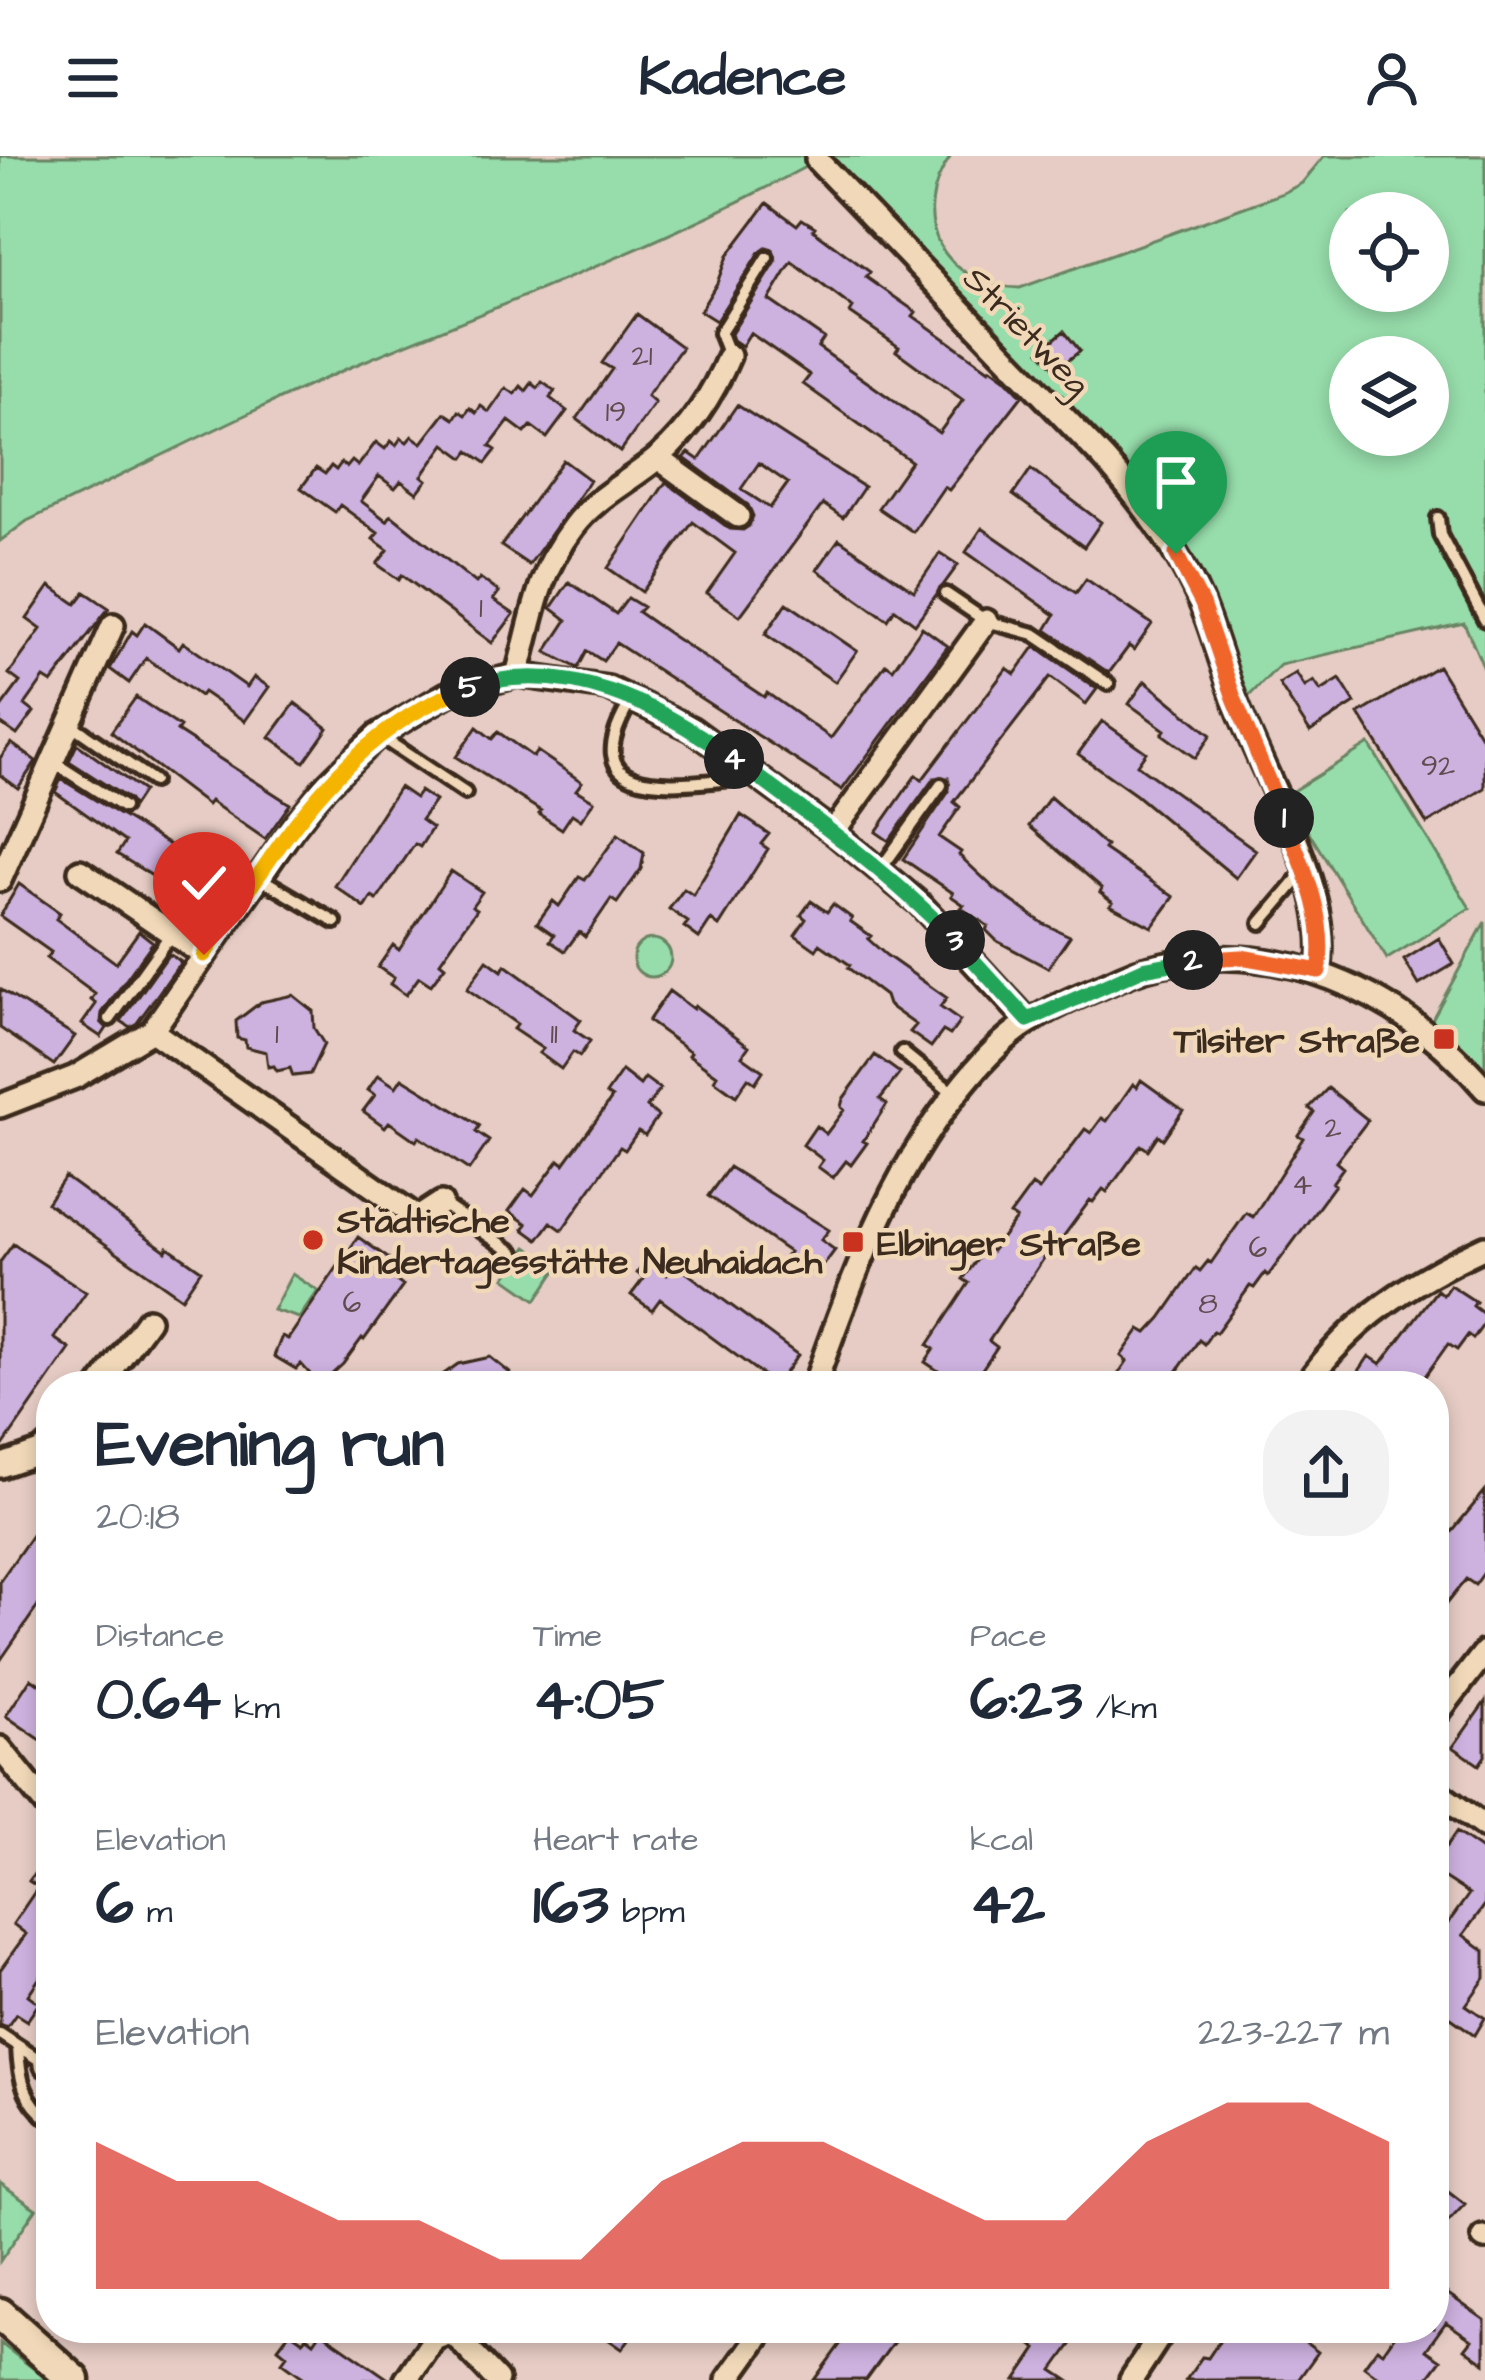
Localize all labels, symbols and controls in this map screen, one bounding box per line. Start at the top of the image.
text: Kadence [639,41,846,116]
icon: menu [60,45,126,111]
icon: person [1359,45,1425,111]
map controls [1329,192,1449,456]
button: locate [1329,192,1449,312]
street label: Strietweg [950,255,1102,409]
house number: 21 [631,335,653,377]
button: layers [1329,336,1449,456]
house number: 19 [606,391,626,433]
pin [1125,431,1227,554]
icon: arrive [1143,449,1209,515]
house number: 1 [479,587,483,629]
pin: 5 [440,657,500,717]
text: 5 [458,664,482,710]
pin: 4 [704,729,764,789]
text: 4 [723,736,745,782]
house number: 92 [1421,745,1455,787]
pin: 1 [1254,788,1314,848]
text: 1 [1282,795,1286,841]
pin [153,832,255,955]
icon: check [171,850,237,916]
pin: 3 [925,910,985,970]
text: 3 [947,917,963,963]
pin: 2 [1163,930,1223,990]
text: 2 [1184,937,1202,983]
house number: 1 [275,1013,279,1055]
house number: 11 [550,1013,558,1055]
place label: Tilsiter Straße [1173,1016,1420,1067]
marker: Tilsiter Straße [1431,1026,1457,1052]
house number: 2 [1324,1107,1342,1149]
house number: 4 [1292,1164,1312,1206]
place label: Städtische Kindertagesstätte Neuhaidach [336,1196,823,1289]
place label: Elbinger Straße [877,1219,1141,1271]
marker: Städtische Kindertagesstätte Neuhaidach [300,1227,326,1253]
house number: 6 [1249,1227,1268,1269]
marker: Elbinger Straße [840,1229,866,1255]
house number: 6 [343,1282,362,1324]
house number: 8 [1198,1283,1218,1325]
text: Evening run [96,1400,444,1492]
button: share [1263,1410,1389,1536]
text: 20:18 [96,1491,180,1545]
text: Distance [96,1613,224,1659]
text: Time [533,1613,602,1659]
text: Pace [970,1613,1047,1659]
text: 0.64 [96,1659,221,1742]
text: 4:05 [533,1659,664,1742]
text: 6:23 [970,1659,1083,1742]
text: km [221,1685,280,1731]
text: /km [1083,1685,1157,1731]
text: Elevation [96,1817,226,1863]
text: Heart rate [533,1817,699,1863]
text: kcal [970,1817,1033,1863]
text: 6 [96,1863,134,1946]
text: 163 [533,1863,609,1946]
text: 42 [970,1863,1045,1946]
text: m [134,1889,173,1935]
text: bpm [609,1889,685,1935]
text: Elevation [96,2007,250,2061]
text: 223–227 m [1198,2007,1389,2061]

